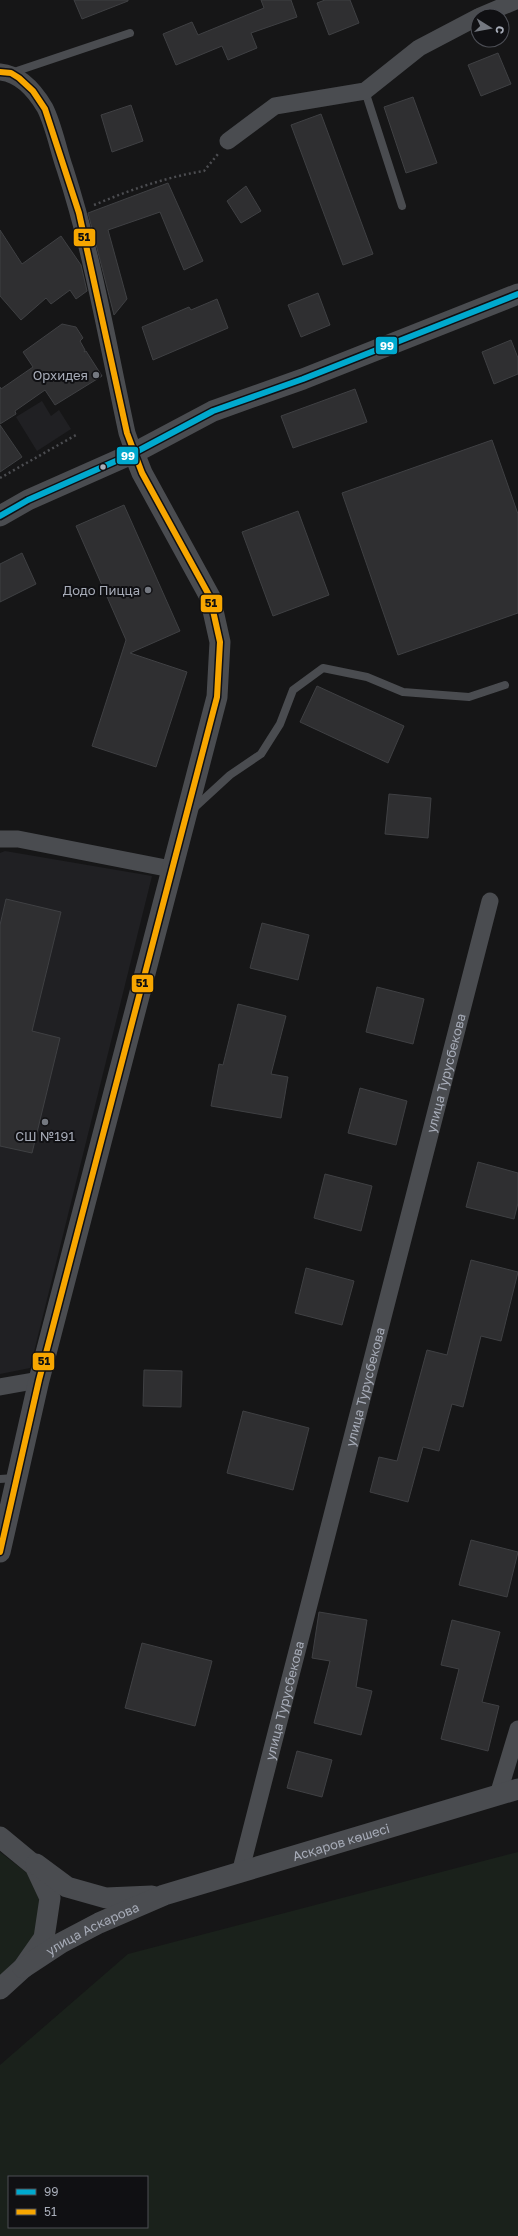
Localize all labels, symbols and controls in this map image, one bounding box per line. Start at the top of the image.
north arrow [470,8,510,48]
text: С [493,25,507,35]
line badge: 51 [73,228,96,247]
text: 51 [78,230,91,243]
line badge: 99 [375,336,398,355]
text: 99 [380,339,394,352]
place label: Орхидея [33,367,88,383]
marker: Орхидея [91,370,101,380]
line badge: 99 [116,446,139,465]
text: 99 [121,449,135,462]
unlabelled marker [98,462,108,472]
place label: Додо Пицца [63,582,140,598]
marker: Додо Пицца [143,585,153,595]
line badge: 51 [200,594,223,613]
text: 51 [205,596,218,609]
line badge: 51 [131,974,154,993]
text: 51 [136,976,149,989]
street label: улица Турусбекова [423,1012,469,1134]
marker: СШ №191 [40,1117,50,1127]
place label: СШ №191 [15,1128,75,1144]
street label: улица Турусбекова [342,1325,388,1448]
line badge: 51 [32,1352,55,1371]
text: 51 [38,1354,51,1367]
street label: улица Турусбекова [261,1639,307,1762]
street label: Асқаров көшесі [291,1820,392,1864]
street label: улица Аскарова [43,1899,141,1959]
legend [8,2176,148,2228]
text: 99 [44,2184,59,2199]
text: 51 [44,2204,57,2219]

